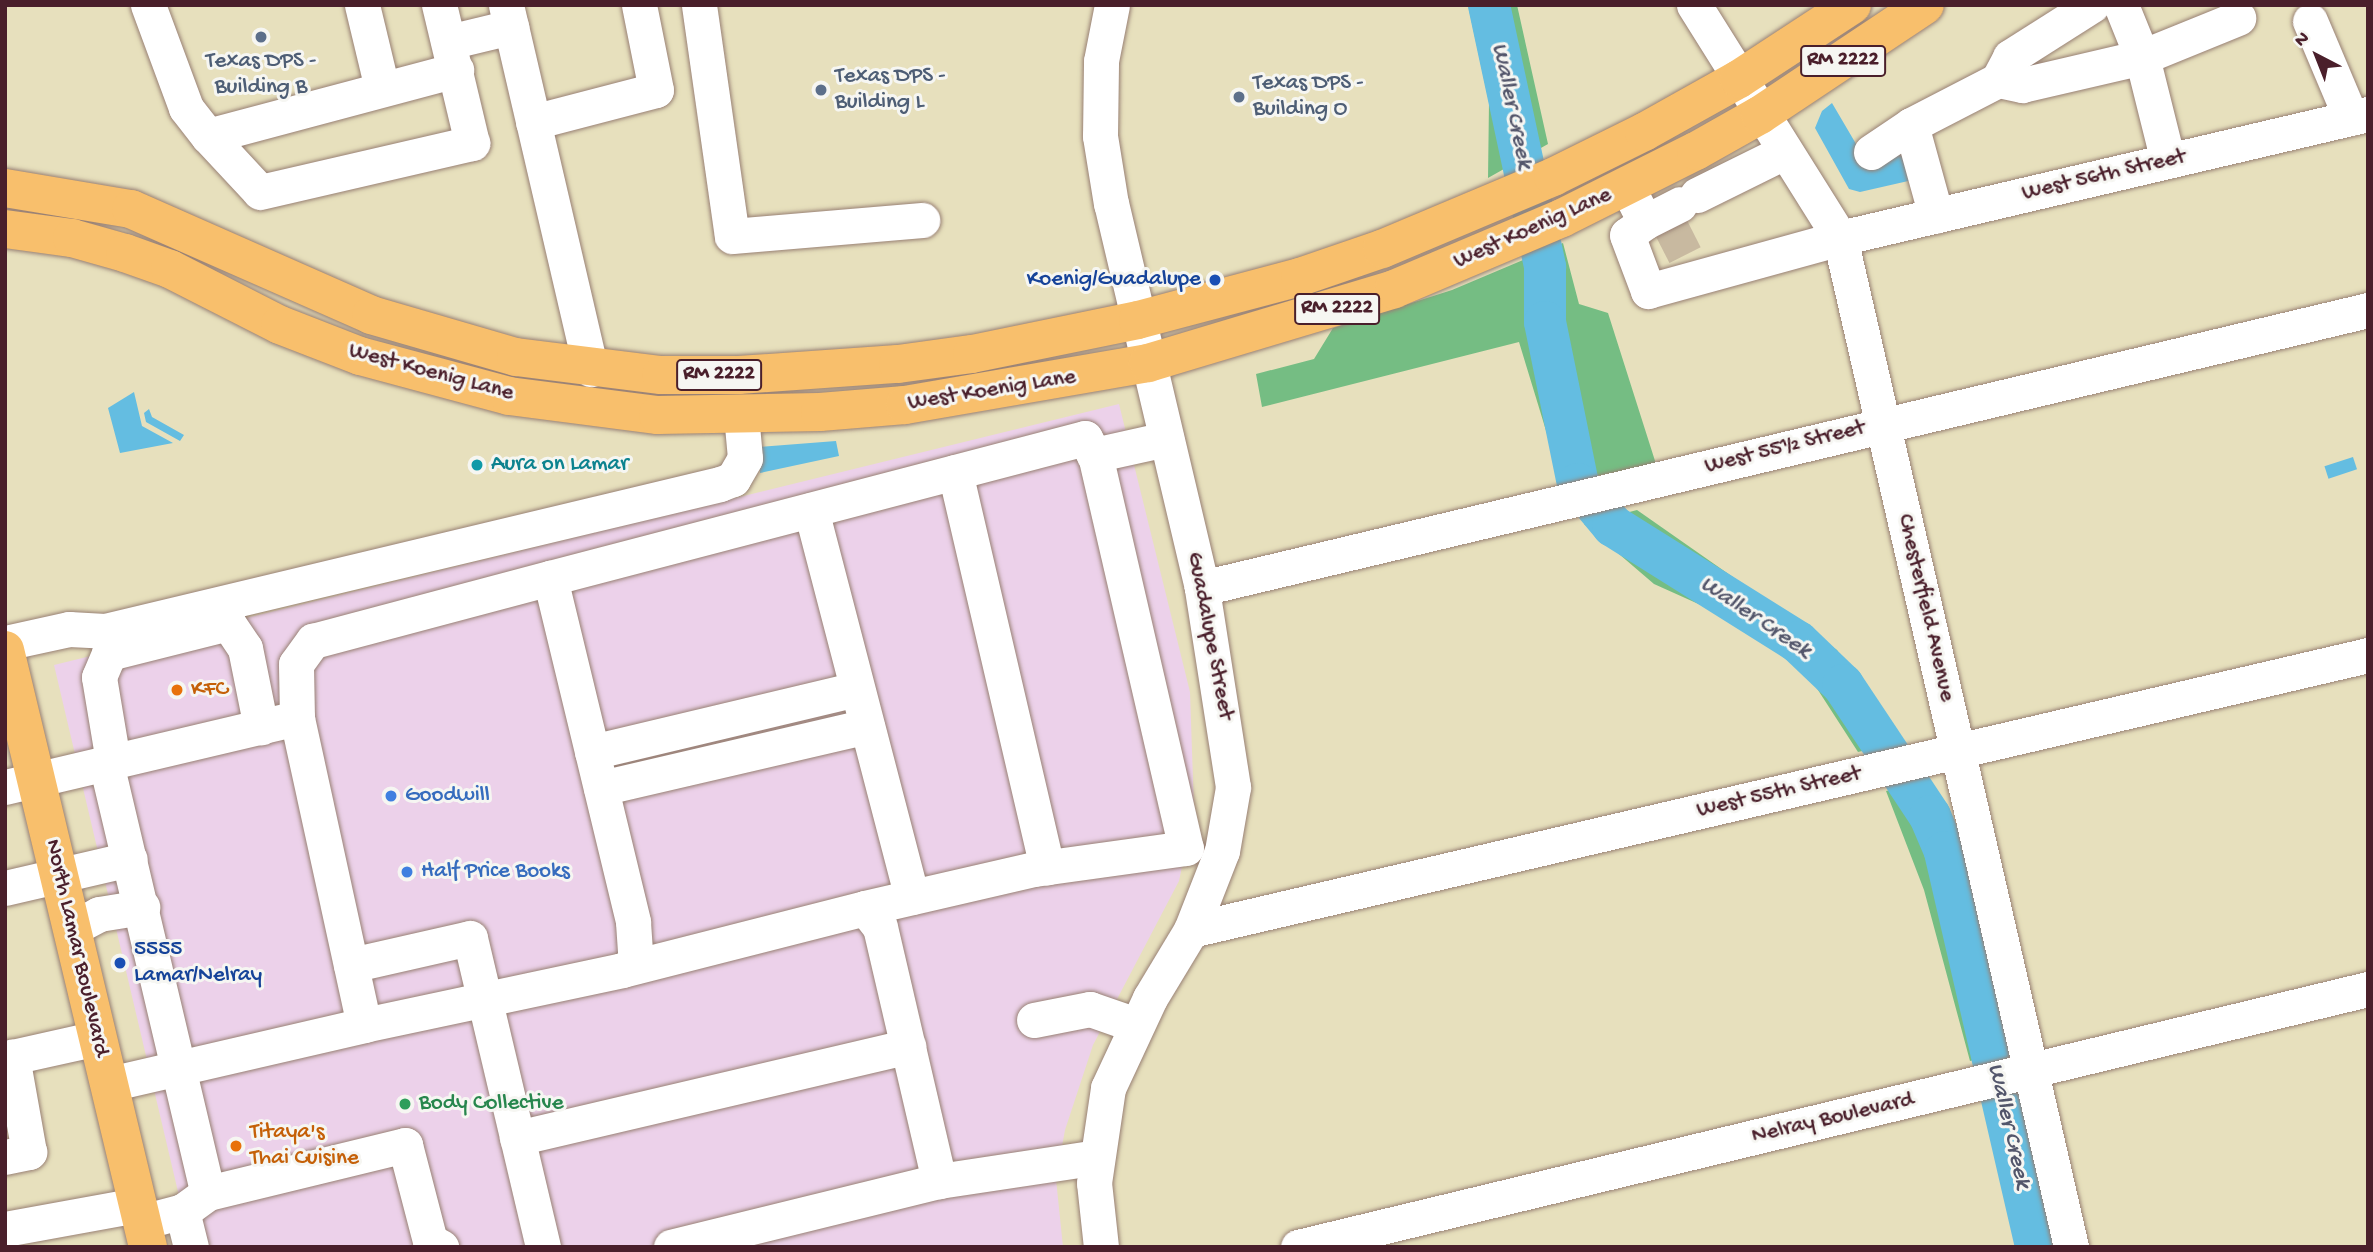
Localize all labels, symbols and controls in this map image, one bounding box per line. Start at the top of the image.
north arrow [2282,21,2352,91]
text: N [2290,27,2315,53]
marker: Texas DPS - Building B [253,29,269,45]
water label: Waller Creek [1484,40,1538,172]
road number: RM 2222 [1799,43,1887,78]
place label: Texas DPS - Building B [206,48,316,102]
place label: Texas DPS - Building L [835,63,946,117]
place label: Texas DPS - Building O [1253,70,1364,124]
marker: Texas DPS - Building L [813,82,829,98]
marker: Texas DPS - Building O [1231,89,1247,105]
street label: West 56th Street [2020,144,2188,208]
street label: West Koenig Lane [1450,182,1616,276]
place label: Koenig/Guadalupe [1027,266,1201,294]
marker: Koenig/Guadalupe [1207,272,1223,288]
road number: RM 2222 [1293,292,1381,326]
street label: West Koenig Lane [346,338,516,408]
road number: RM 2222 [675,358,763,392]
street label: West Koenig Lane [906,364,1078,418]
street label: West 55½ Street [1702,415,1868,481]
place label: Aura on Lamar [491,451,628,479]
marker: Aura on Lamar [469,457,485,473]
street label: Chesterfield Avenue [1890,512,1960,704]
street label: Guadalupe Street [1179,550,1239,722]
water label: Waller Creek [1694,570,1816,666]
place label: KFC [191,676,228,704]
marker: KFC [169,682,185,698]
street label: West 55th Street [1694,761,1864,825]
place label: Goodwill [405,782,490,810]
marker: Goodwill [383,788,399,804]
street label: North Lamar Boulevard [38,837,114,1059]
place label: Half Price Books [421,858,570,886]
marker: Half Price Books [399,864,415,880]
place label: 5555 Lamar/Nelray [134,936,262,990]
marker: 5555 Lamar/Nelray [112,955,128,971]
water label: Waller Creek [1980,1060,2036,1192]
street label: Nelray Boulevard [1749,1087,1917,1151]
place label: Body Collective [419,1090,564,1118]
marker: Body Collective [397,1096,413,1112]
place label: Titaya's Thai Cuisine [250,1119,359,1173]
marker: Titaya's Thai Cuisine [228,1138,244,1154]

